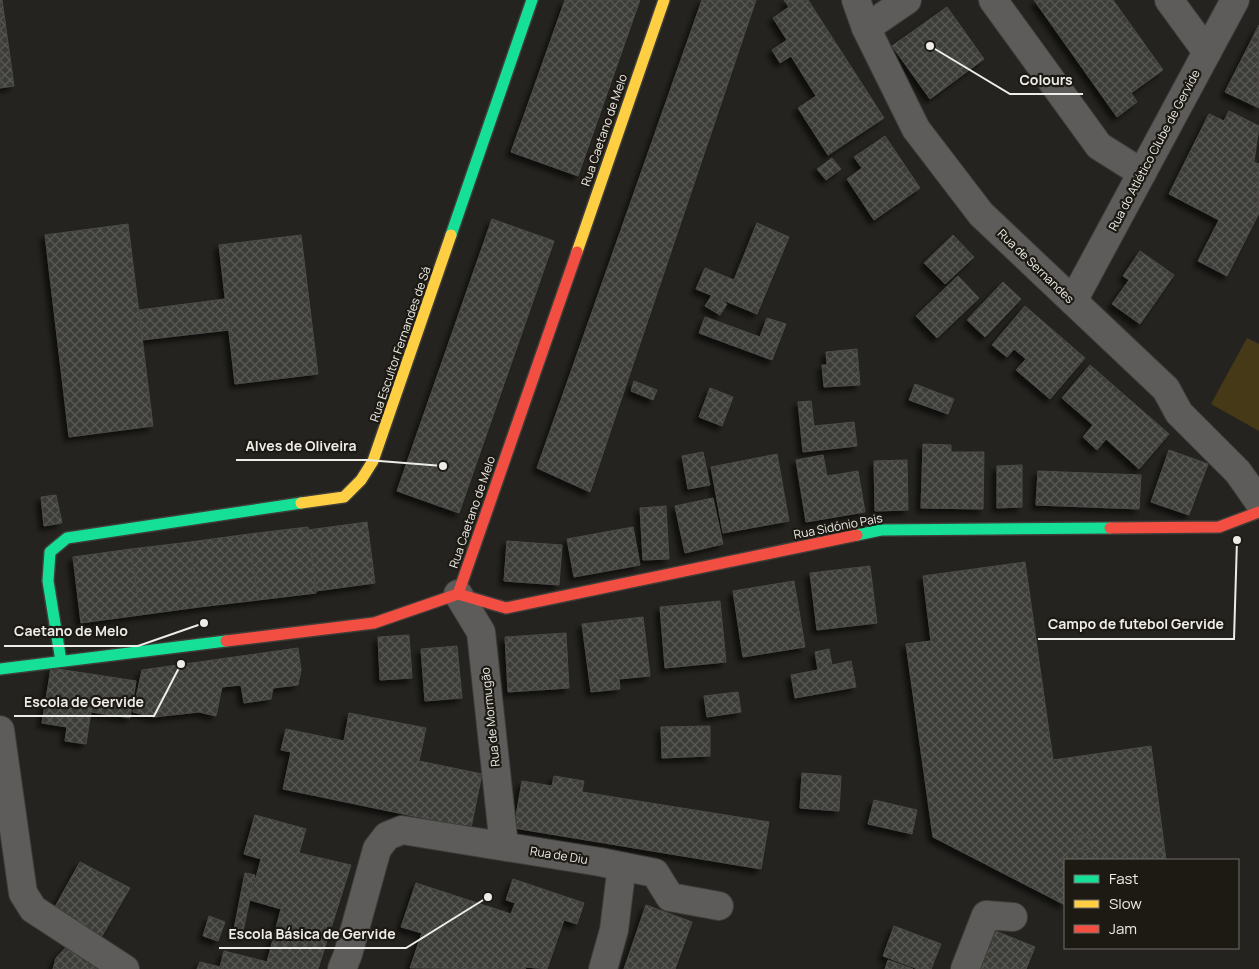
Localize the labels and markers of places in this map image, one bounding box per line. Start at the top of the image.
callout: Colours [1010,65,1083,94]
callout: Alves de Oliveira [236,431,367,460]
callout: Campo de futebol Gervide [1038,610,1234,639]
callout: Caetano de Melo [4,617,138,646]
callout: Escola de Gervide [14,687,154,716]
callout: Escola Básica de Gervide [219,919,406,948]

